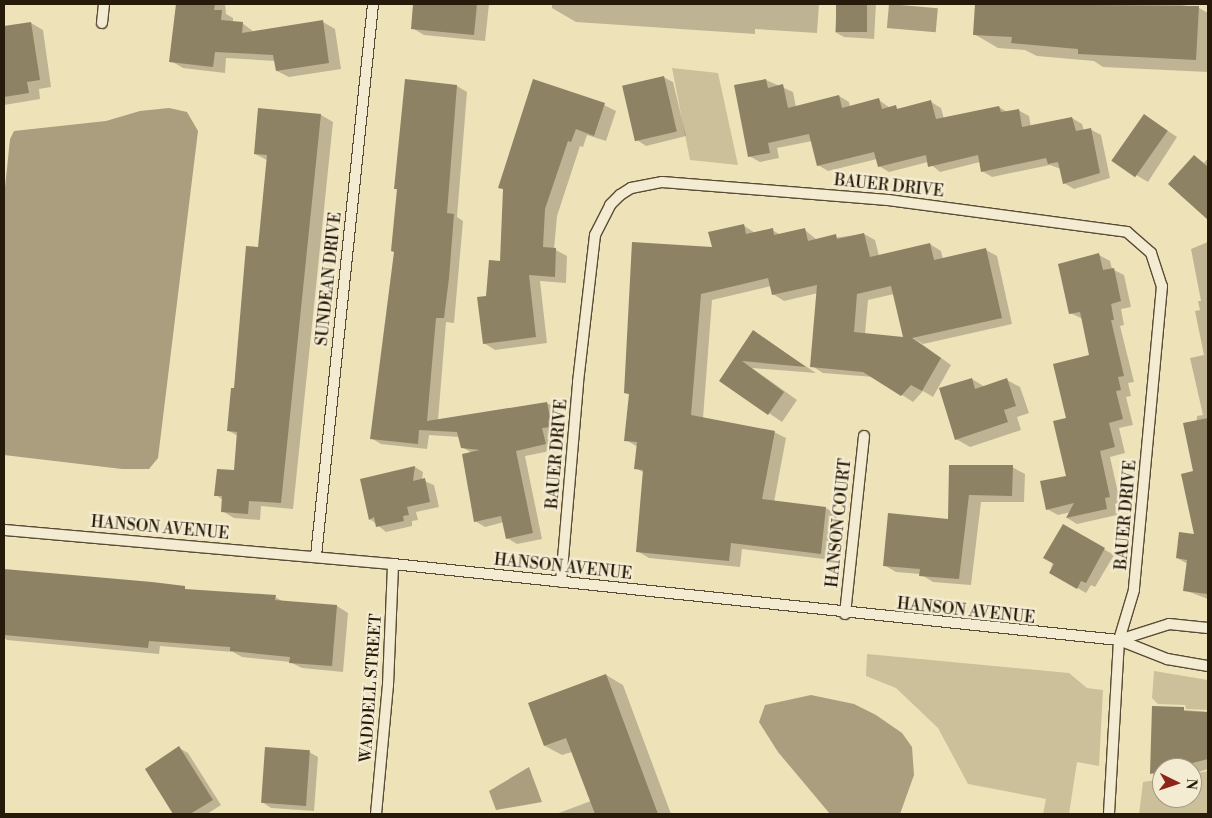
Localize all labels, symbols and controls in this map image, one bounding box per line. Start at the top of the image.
street label: BAUER DRIVE [833,171,945,201]
street label: SUNDEAN DRIVE [312,211,346,347]
street label: BAUER DRIVE [543,398,571,510]
street label: HANSON COURT [823,457,855,589]
street label: BAUER DRIVE [1112,459,1140,571]
street label: HANSON AVENUE [90,512,230,544]
street label: HANSON AVENUE [493,550,633,584]
street label: HANSON AVENUE [896,594,1036,628]
street label: WADDELL STREET [356,613,386,763]
north arrow [1152,758,1202,808]
text: N [1182,778,1200,790]

